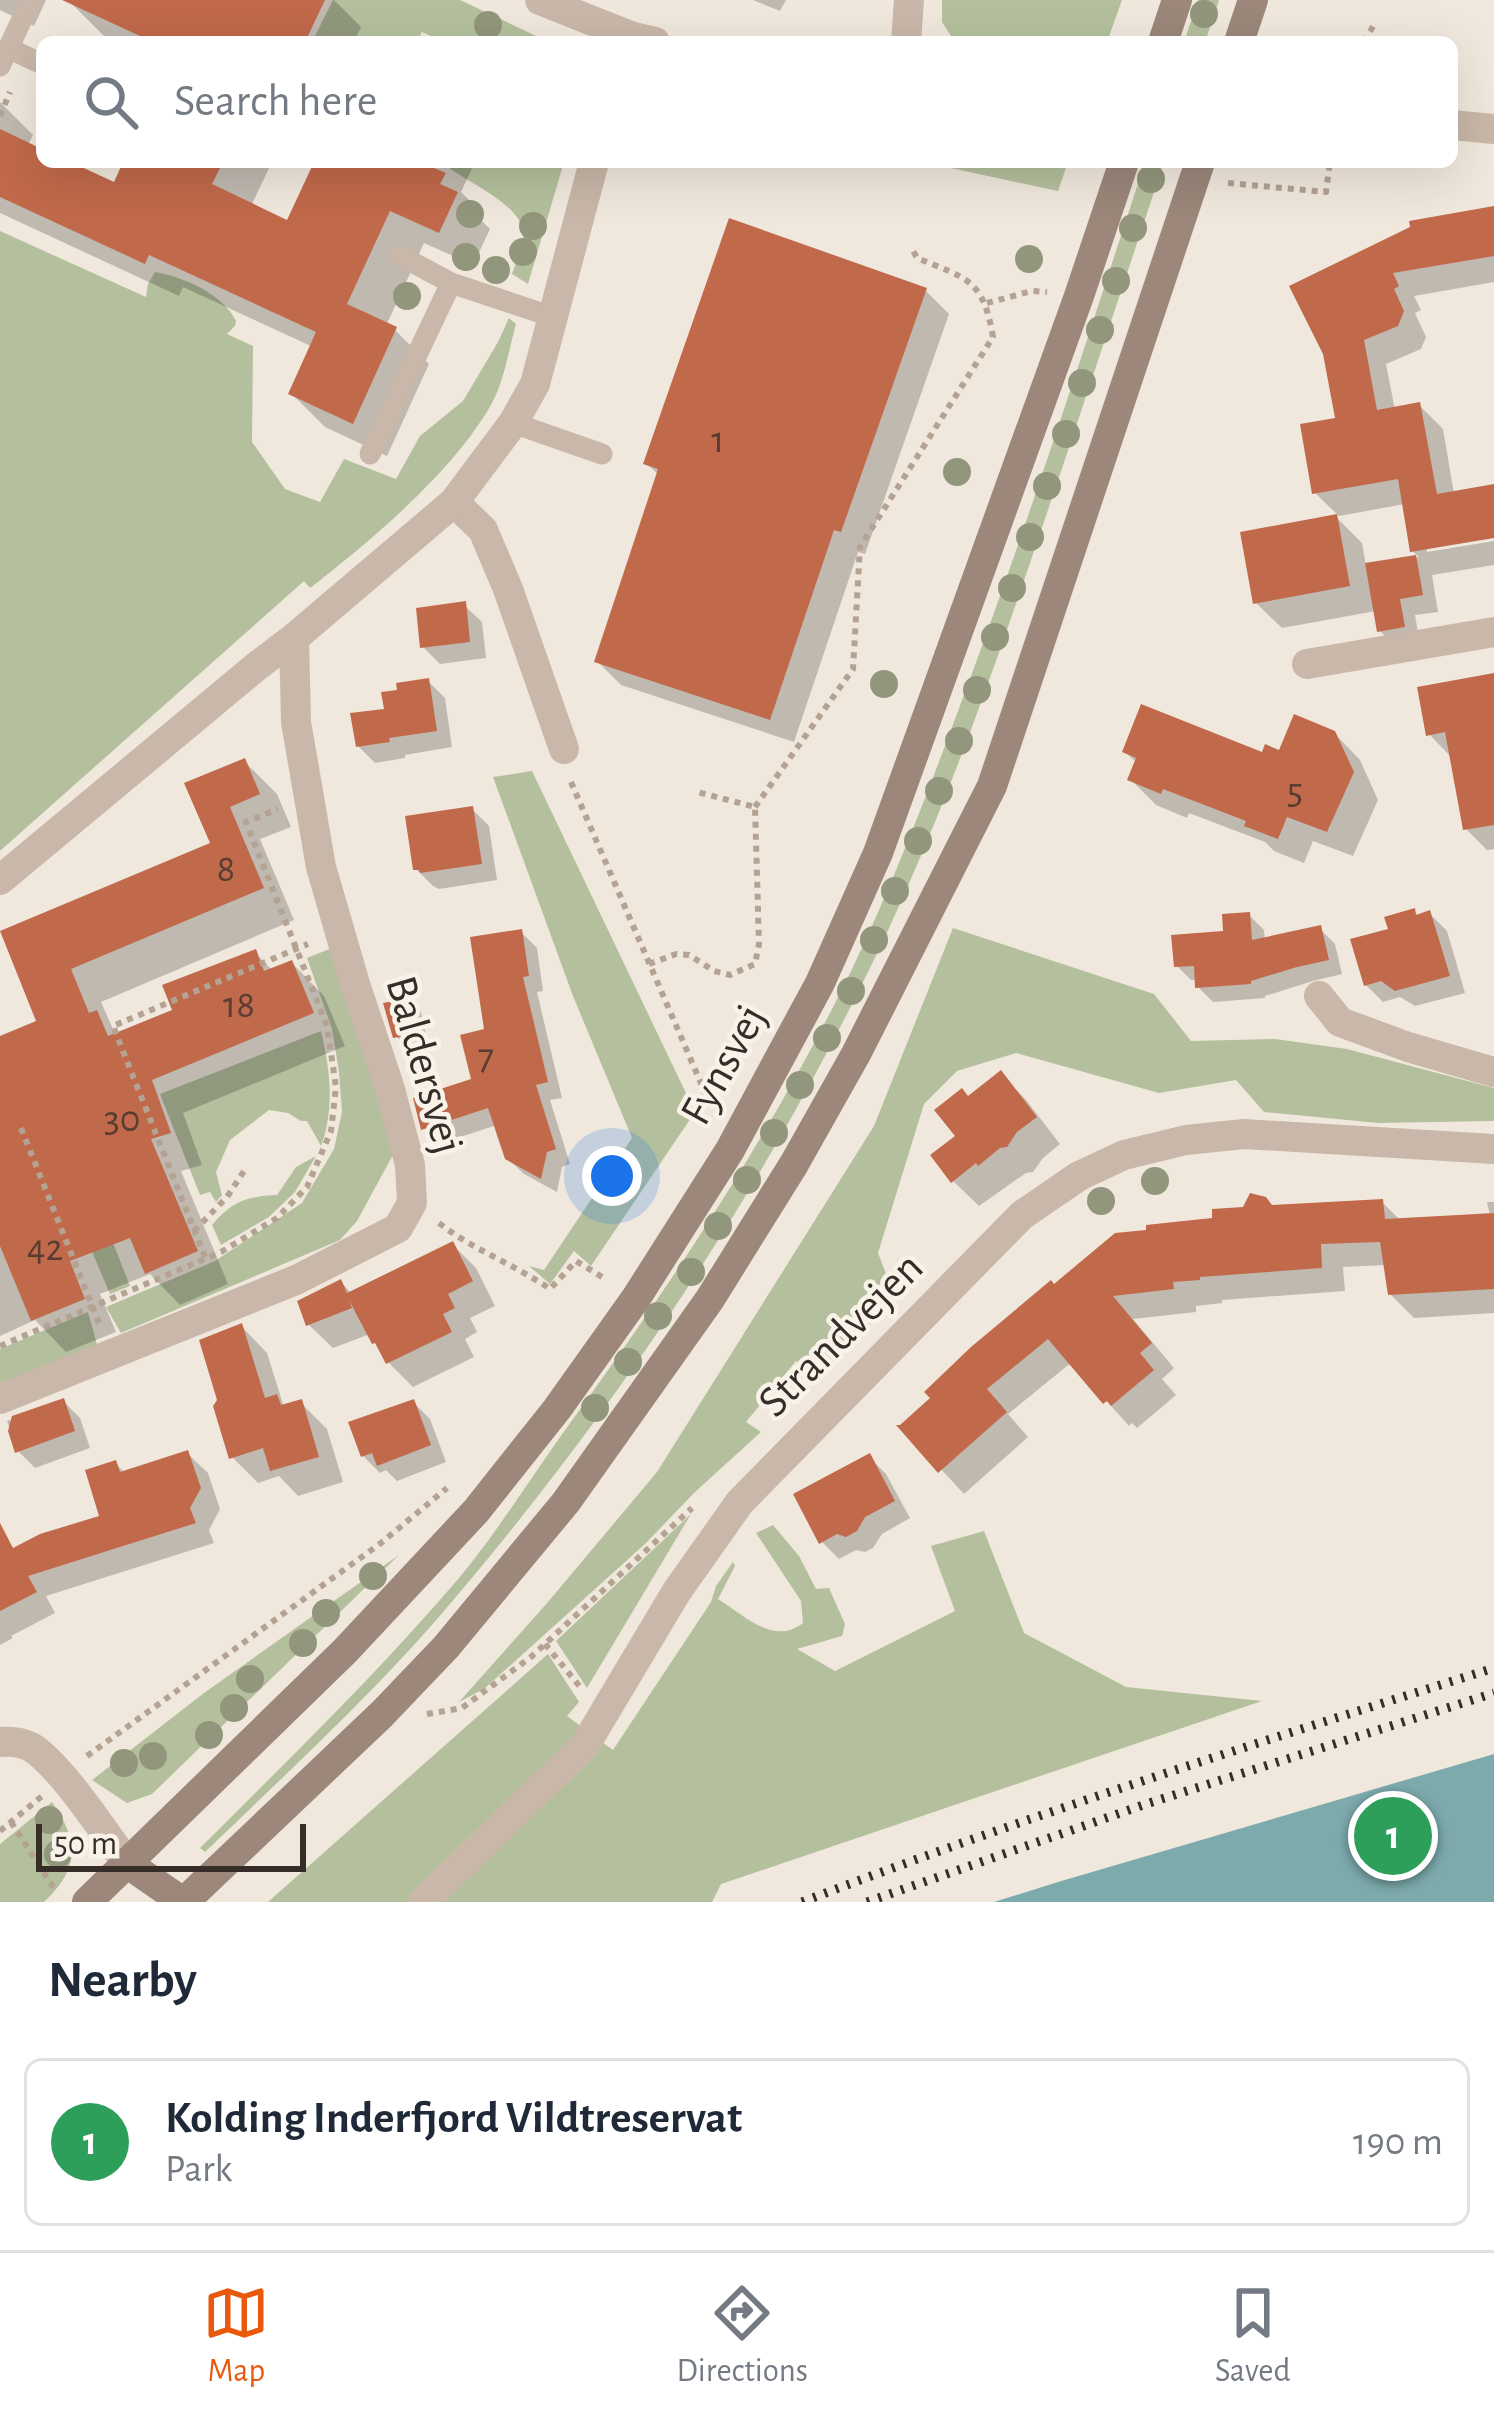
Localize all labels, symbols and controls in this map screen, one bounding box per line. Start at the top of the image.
search box [36,36,1458,168]
icon: search [78,69,144,135]
text: Search here [174,79,377,124]
house number: 1 [711,421,725,460]
house number: 5 [1287,772,1303,811]
house number: 8 [217,850,235,889]
street label: Baldersvej [377,971,471,1159]
house number: 18 [223,986,255,1025]
street label: Fynsvej [673,998,775,1132]
house number: 7 [478,1038,494,1077]
house number: 30 [104,1100,140,1139]
your location [582,1146,642,1206]
house number: 42 [27,1229,63,1268]
street label: Strandvejen [750,1244,932,1426]
pin: 1 [1354,1791,1432,1881]
scale bar [36,1818,306,1871]
text: 50 m [54,1828,117,1861]
text: Nearby [48,1955,197,2006]
text: Kolding Inderfjord Vildtreservat [165,2096,742,2141]
text: 1 [83,2123,97,2162]
text: 190 m [1353,2123,1443,2162]
text: Park [165,2150,232,2189]
tab: Map [203,2280,269,2392]
tab: Directions [676,2280,808,2392]
tab: Saved [1215,2280,1290,2392]

